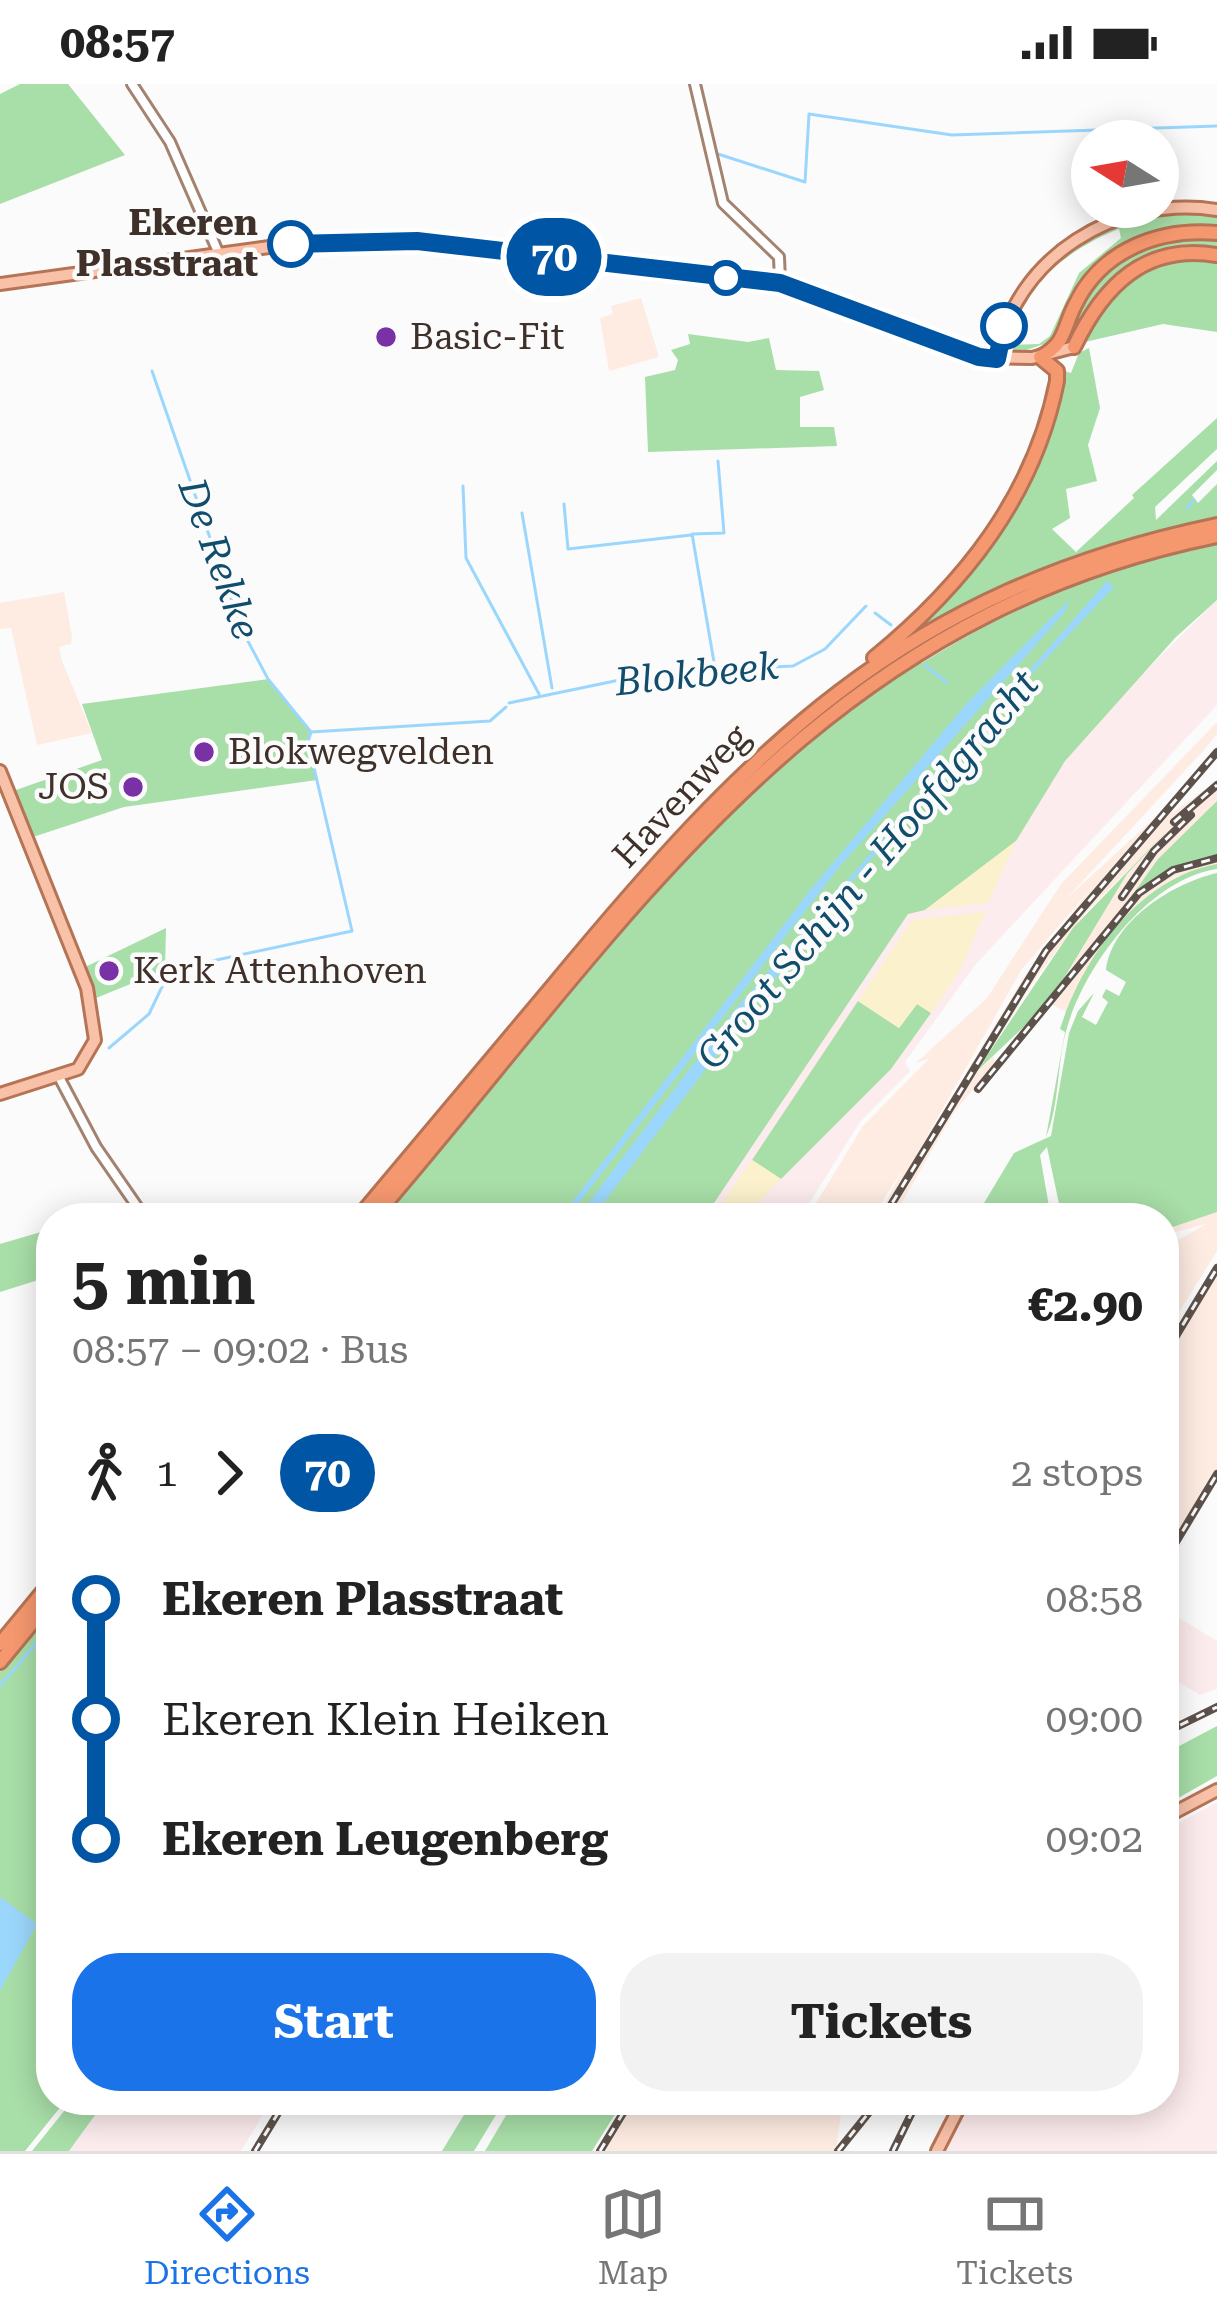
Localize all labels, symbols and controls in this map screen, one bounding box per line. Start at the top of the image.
text: 08:57 [60,16,175,69]
north arrow [1071,120,1179,228]
map controls [1071,120,1179,228]
place label: Ekeren Plasstraat [76,202,258,285]
line badge: 70 [500,218,608,296]
marker: Ekeren Plasstraat [269,222,313,266]
text: 70 [530,232,578,281]
unlabelled marker [710,262,742,294]
unlabelled marker [982,304,1026,348]
place label: Basic-Fit [410,316,565,358]
marker: Basic-Fit [373,324,399,350]
water label: De Rekke [168,471,269,646]
water label: Blokbeek [612,642,782,706]
water label: Groot Schijn - Hoofdgracht [688,661,1049,1079]
street label: Havenweg [604,715,758,876]
place label: Blokwegvelden [228,731,494,773]
marker: Blokwegvelden [191,739,217,765]
place label: JOS [38,766,109,808]
marker: JOS [120,774,146,800]
place label: Kerk Attenhoven [133,950,427,992]
marker: Kerk Attenhoven [96,958,122,984]
text: 5 min [72,1243,255,1320]
text: €2.90 [1028,1279,1143,1332]
text: 08:57 – 09:02 · Bus [72,1327,408,1373]
icon: walk [72,1440,138,1506]
icon: forward [196,1440,262,1506]
text: 70 [304,1448,351,1497]
text: 1 [156,1450,178,1496]
text: 2 stops [1011,1450,1143,1496]
text: Ekeren Plasstraat [162,1573,563,1626]
text: 08:58 [1046,1576,1143,1622]
text: Ekeren Klein Heiken [162,1693,609,1746]
text: 09:00 [1046,1696,1143,1742]
text: Ekeren Leugenberg [162,1813,608,1866]
text: 09:02 [1046,1816,1143,1862]
button: Start [72,1953,596,2091]
button: Tickets [620,1953,1143,2091]
tab: Directions [144,2181,310,2292]
tab: Map [598,2181,668,2292]
tab: Tickets [956,2181,1073,2292]

